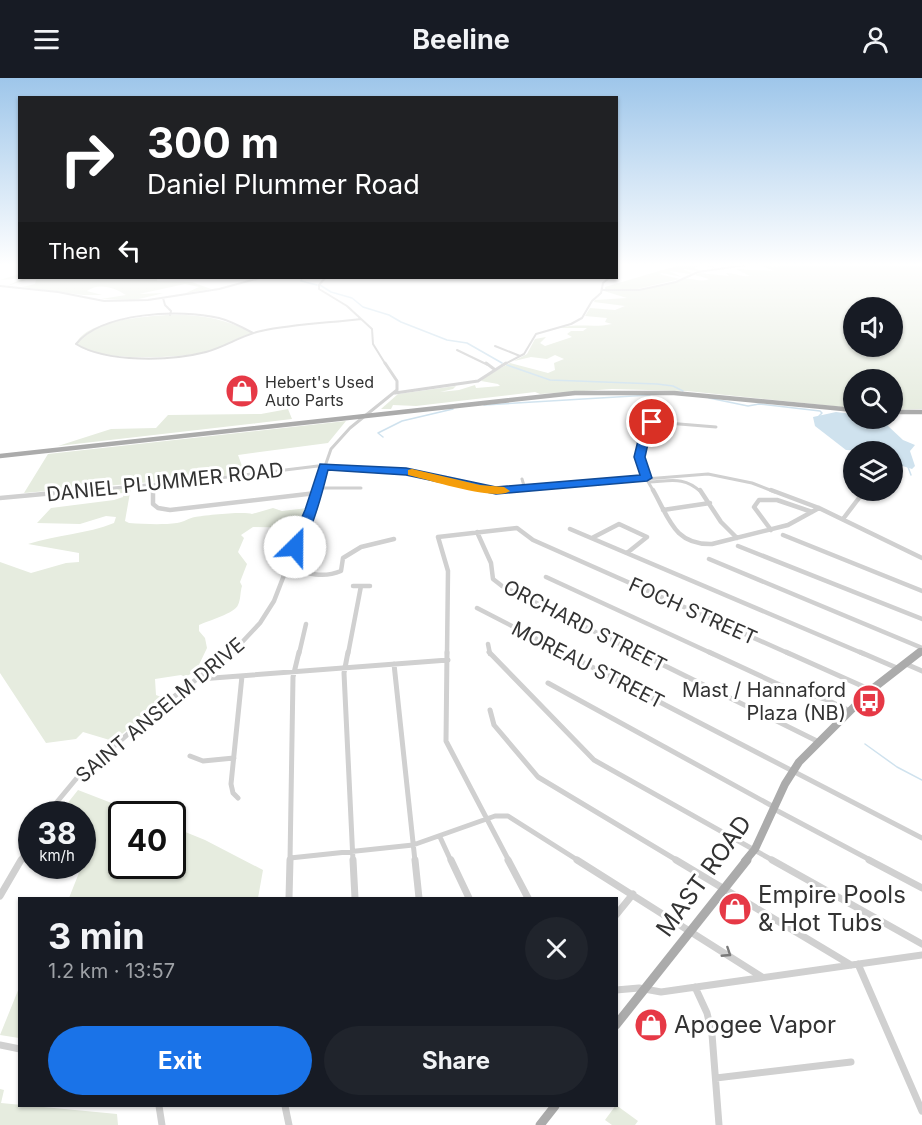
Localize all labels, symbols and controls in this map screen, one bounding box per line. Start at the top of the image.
icon: menu [30,23,63,56]
text: Beeline [412,23,510,56]
icon: person [859,23,892,56]
text: 300 m [147,117,279,168]
icon: right [48,120,126,198]
text: Daniel Plummer Road [147,168,420,201]
icon: left [113,234,146,267]
text: Then [48,238,101,264]
map controls [843,297,903,501]
button: sound [843,297,903,357]
button: search [843,369,903,429]
place label: Hebert's Used Auto Parts [265,372,374,410]
shop icon: Hebert's Used Auto Parts [224,373,260,409]
pin [626,396,677,447]
icon: arrive [635,405,668,438]
button: layers [843,441,903,501]
street label: DANIEL PLUMMER ROAD [45,458,285,506]
position arrow [263,515,327,579]
street label: FOCH STREET [625,572,761,650]
street label: ORCHARD STREET [499,574,671,678]
street label: MOREAU STREET [508,616,668,714]
street label: SAINT ANSELM DRIVE [71,632,249,788]
place label: Mast / Hannaford Plaza (NB) [682,678,846,725]
bus stop icon: Mast / Hannaford Plaza (NB) [851,683,887,719]
speed limit sign: 40 [108,801,186,879]
street label: MAST ROAD [650,809,757,942]
text: 38 [38,815,76,851]
text: km/h [39,846,75,865]
place label: Empire Pools & Hot Tubs [758,880,906,937]
shop icon: Empire Pools & Hot Tubs [717,891,753,927]
text: 3 min [48,914,145,958]
button: close [525,917,588,980]
one-way arrow [721,946,732,957]
text: 1.2 km · 13:57 [48,959,175,983]
shop icon: Apogee Vapor [633,1007,669,1043]
place label: Apogee Vapor [674,1010,836,1039]
button: Exit [48,1026,312,1095]
button: Share [324,1026,588,1095]

